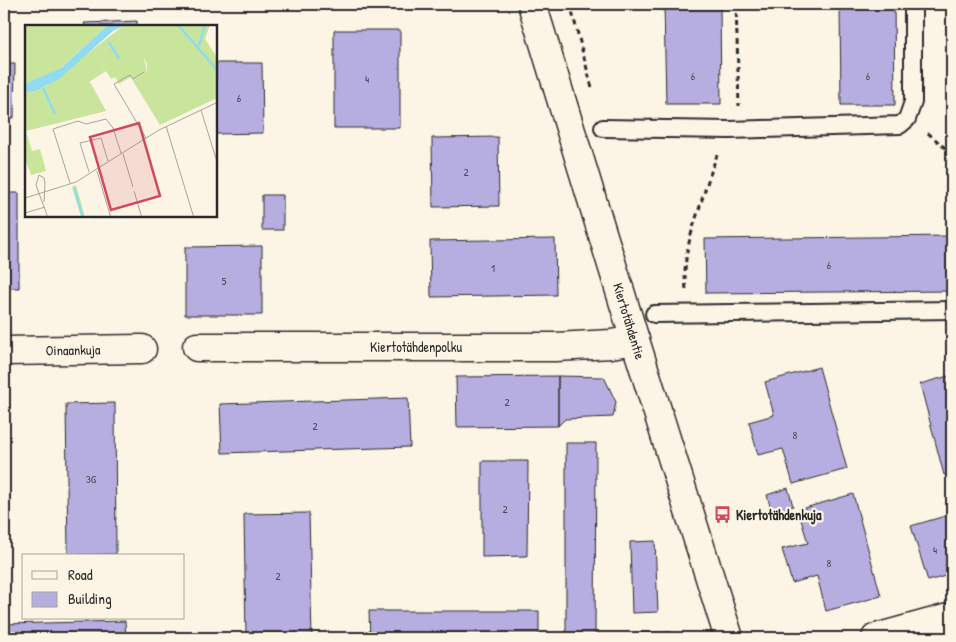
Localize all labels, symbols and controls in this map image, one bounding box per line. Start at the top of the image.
inset map [25,25,218,218]
house number: 6 [691,69,696,83]
house number: 6 [866,69,871,83]
house number: 4 [365,72,369,86]
house number: 6 [237,91,242,105]
house number: 2 [463,165,469,179]
house number: 6 [827,258,832,272]
house number: 1 [491,261,495,275]
house number: 5 [222,274,227,288]
street label: Kiertotähdentie [609,280,650,362]
street label: Kiertotähdenpolku [370,337,462,357]
street label: Oinaankuja [45,340,101,360]
house number: 2 [504,395,510,409]
house number: 2 [312,419,318,433]
house number: 8 [793,428,798,442]
house number: 3G [86,472,97,486]
house number: 2 [502,502,508,516]
bus stop icon: Kiertotähdenkuja [712,505,732,525]
place label: Kiertotähdenkuja [736,505,822,525]
house number: 4 [933,543,937,557]
legend [22,554,185,620]
house number: 8 [827,556,832,570]
text: Road [68,564,93,585]
house number: 2 [275,569,281,583]
text: Building [68,588,112,609]

